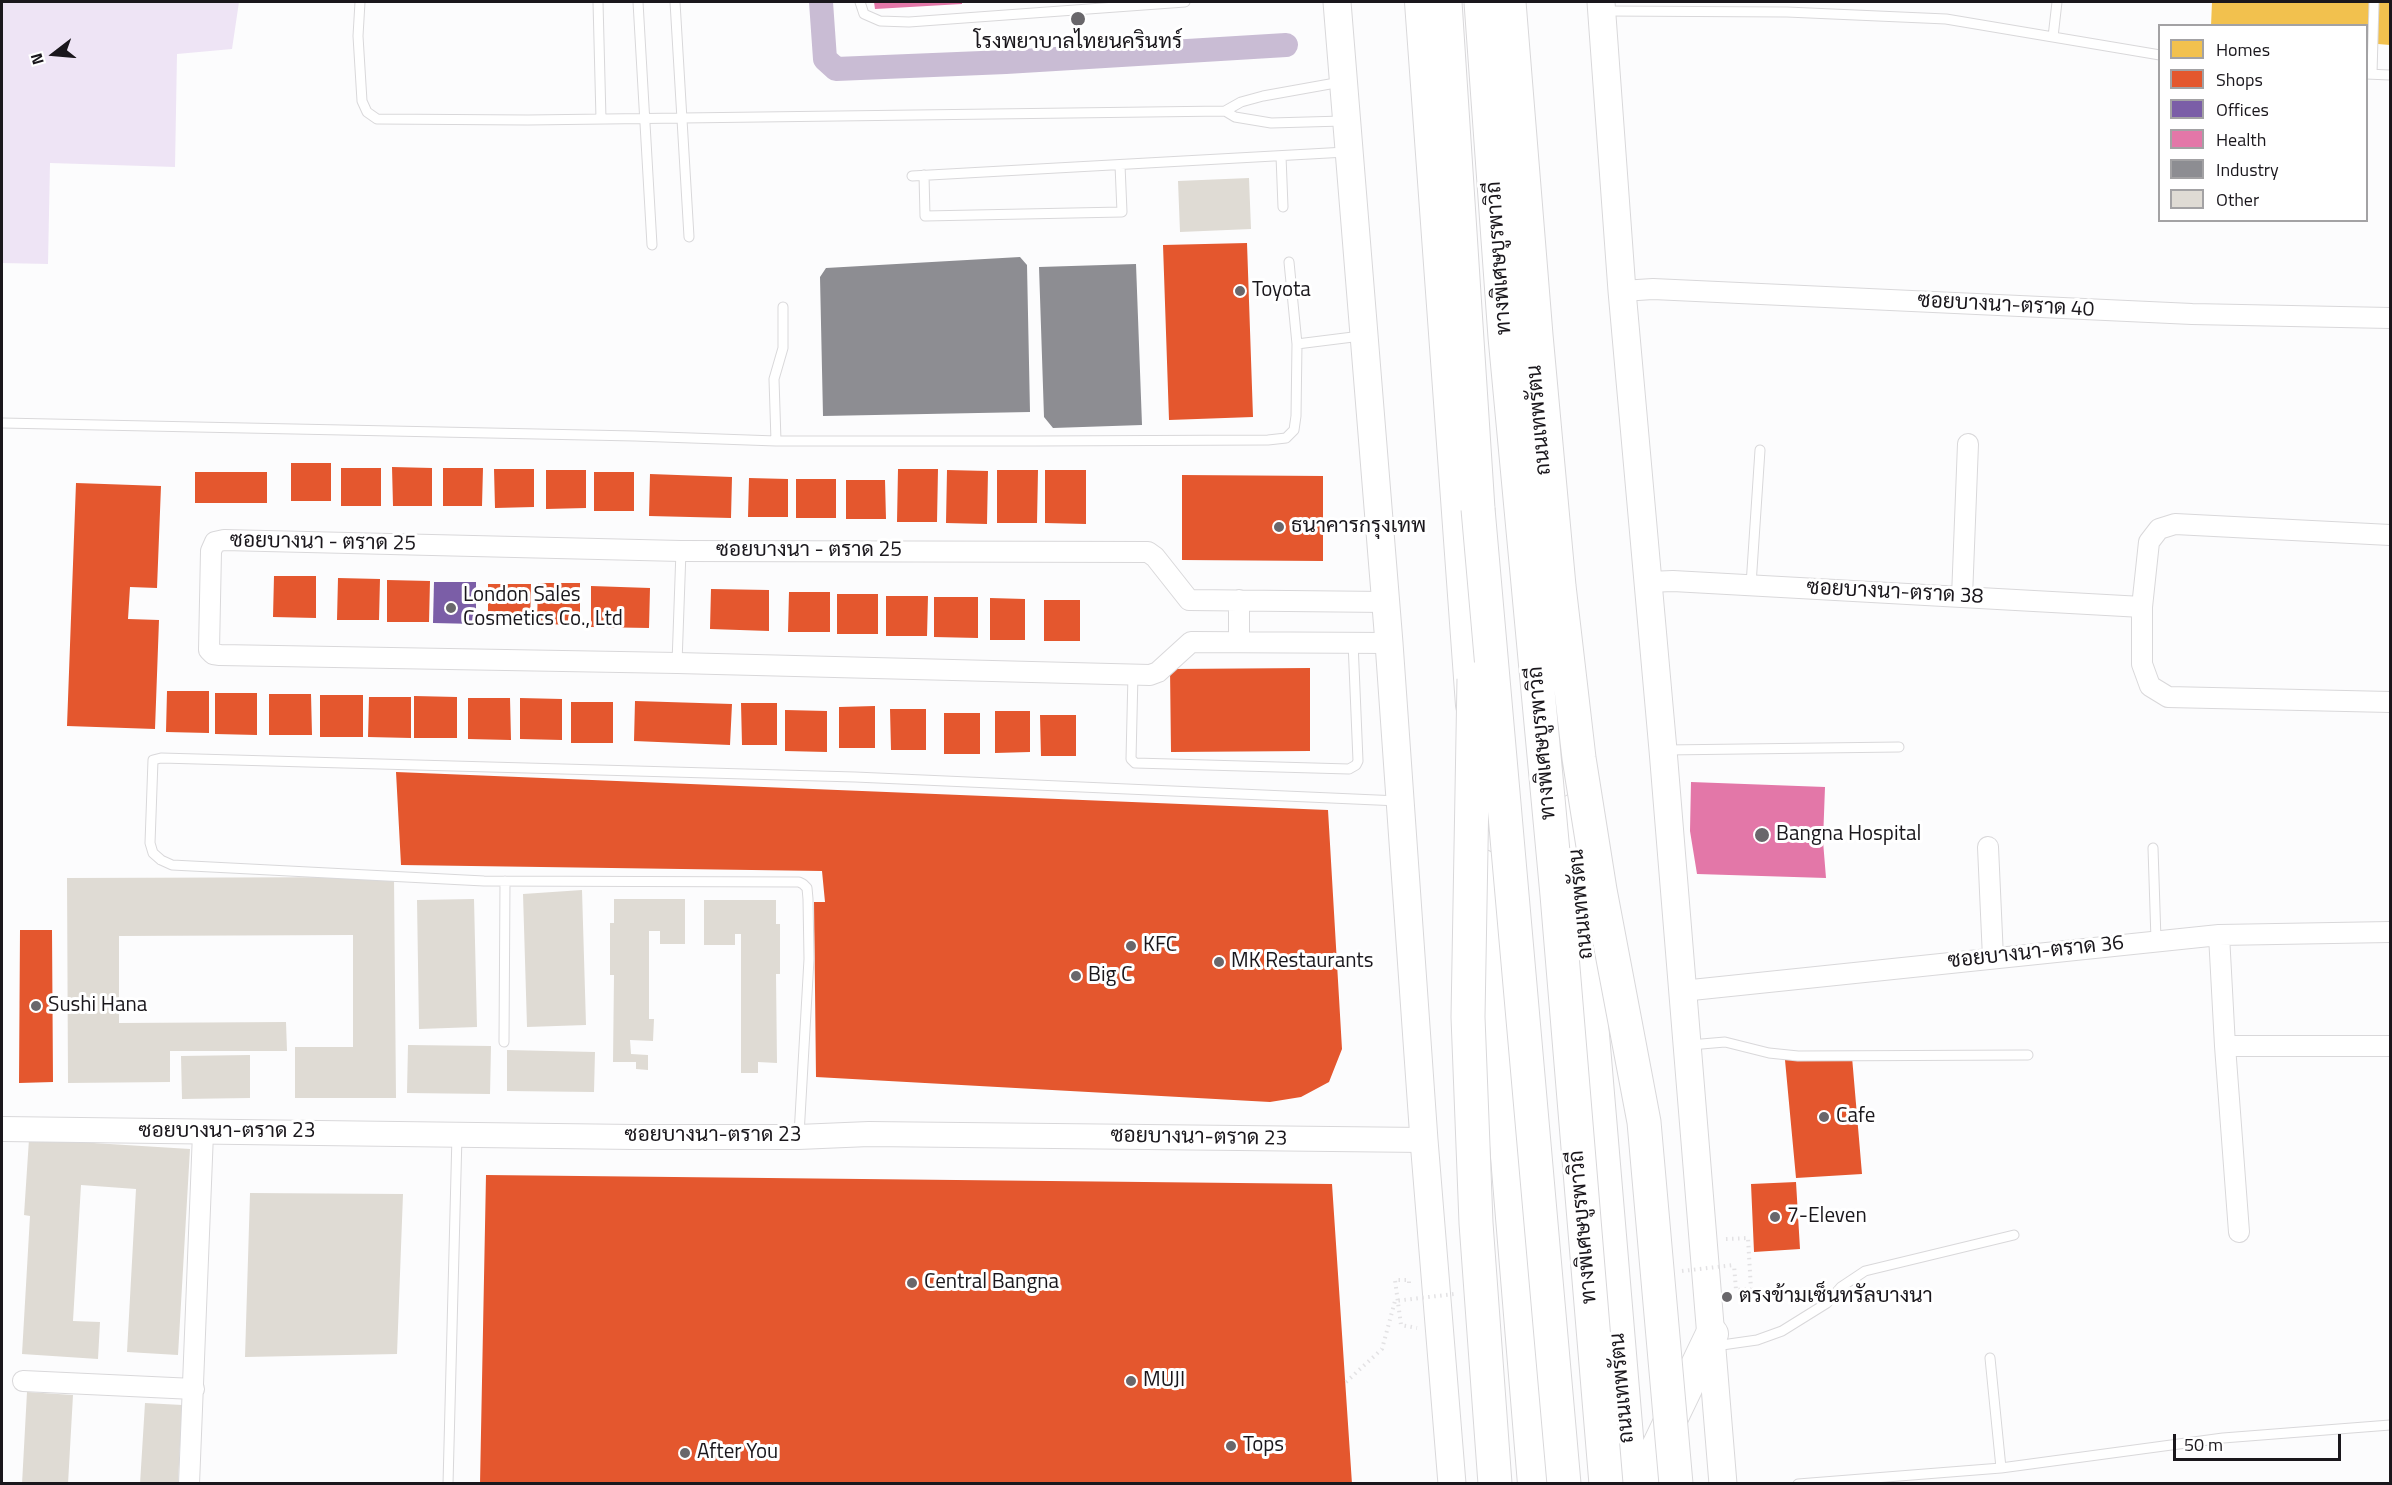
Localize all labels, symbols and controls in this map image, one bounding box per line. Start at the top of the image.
marker: โรงพยาบาลไทยนครินทร์ [1069,10,1087,28]
north arrow [24,24,84,84]
legend [2158,24,2368,222]
place label: โรงพยาบาลไทยนครินทร์ [974,30,1182,56]
text: Homes [2216,36,2270,63]
text: N [24,50,50,68]
text: Shops [2216,66,2263,93]
text: Offices [2216,96,2269,123]
text: Health [2216,126,2266,153]
text: Industry [2216,156,2279,183]
street label: ทางพิเศษบูรพาวิถี [1482,180,1518,336]
text: Other [2216,186,2259,213]
place label: Toyota [1252,278,1311,304]
marker: Toyota [1233,284,1247,298]
street label: ซอยบางนา-ตราด 40 [1917,289,2095,323]
street label: ถนนเทพรัตน [1523,364,1557,476]
place label: ธนาคารกรุงเทพ [1291,514,1426,540]
marker: ธนาคารกรุงเทพ [1272,520,1286,534]
street label: ซอยบางนา - ตราด 25 [230,529,416,557]
street label: ซอยบางนา - ตราด 25 [716,538,902,564]
street label: ซอยบางนา-ตราด 38 [1806,576,1984,610]
place label: London Sales Cosmetics Co., Ltd [463,583,623,633]
marker: London Sales Cosmetics Co., Ltd [444,601,458,615]
street label: ทางพิเศษบูรพาวิถี [1524,665,1562,821]
place label: Bangna Hospital [1776,822,1921,848]
marker: Bangna Hospital [1753,826,1771,844]
street label: ถนนเทพรัตน [1565,848,1599,960]
street label: ซอยบางนา-ตราด 36 [1947,931,2125,975]
place label: KFC [1143,933,1177,959]
marker: KFC [1124,939,1138,953]
place label: MK Restaurants [1231,949,1374,975]
marker: MK Restaurants [1212,955,1226,969]
place label: Big C [1088,963,1132,989]
marker: Big C [1069,969,1083,983]
place label: Sushi Hana [48,993,147,1019]
marker: Sushi Hana [29,999,43,1013]
place label: Cafe [1836,1104,1875,1130]
marker: Cafe [1817,1110,1831,1124]
street label: ซอยบางนา-ตราด 23 [139,1119,315,1145]
street label: ซอยบางนา-ตราด 23 [625,1123,801,1149]
street label: ซอยบางนา-ตราด 23 [1110,1124,1288,1152]
street label: ทางพิเศษบูรพาวิถี [1565,1149,1603,1305]
place label: 7-Eleven [1787,1204,1867,1230]
marker: 7-Eleven [1768,1210,1782,1224]
place label: Central Bangna [924,1270,1059,1296]
marker: Central Bangna [905,1276,919,1290]
place label: ตรงข้ามเซ็นทรัลบางนา [1739,1284,1933,1310]
marker: ตรงข้ามเซ็นทรัลบางนา [1720,1290,1734,1304]
street label: ถนนเทพรัตน [1606,1332,1640,1444]
place label: MUJI [1143,1368,1185,1394]
marker: MUJI [1124,1374,1138,1388]
scale bar [2176,1422,2344,1460]
text: 50 m [2184,1431,2223,1458]
place label: Tops [1243,1433,1284,1459]
marker: Tops [1224,1439,1238,1453]
place label: After You [697,1440,778,1466]
marker: After You [678,1446,692,1460]

